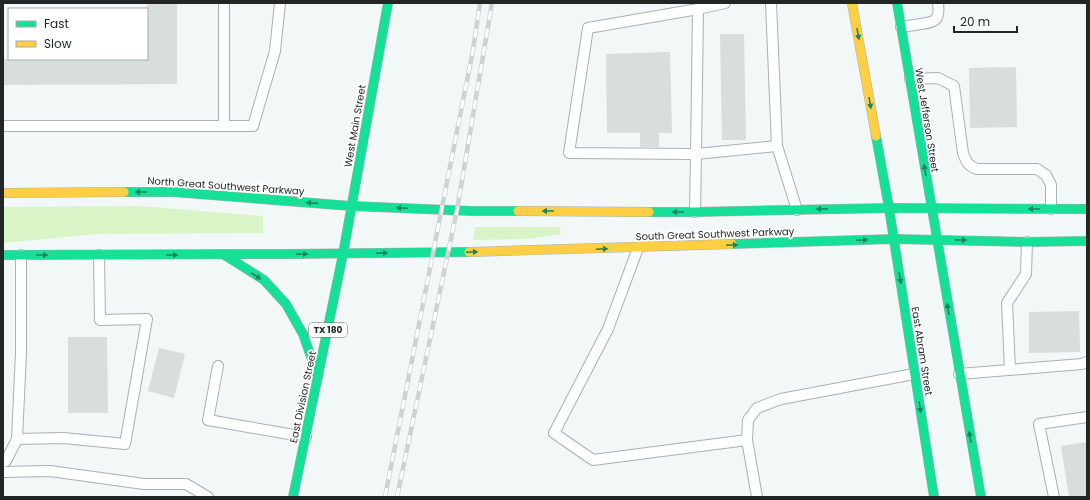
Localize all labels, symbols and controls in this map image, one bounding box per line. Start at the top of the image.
legend [8,8,148,60]
scale bar [954,8,1017,34]
text: 20 m [960,13,990,30]
text: Fast [44,15,69,32]
one-way arrow [855,28,861,40]
text: Slow [44,35,72,52]
street label: West Jefferson Street [911,67,943,174]
street label: West Main Street [340,83,370,169]
one-way arrow [867,97,873,109]
one-way arrow [922,164,928,176]
street label: North Great Southwest Parkway [147,173,305,199]
one-way arrow [134,189,147,195]
one-way arrow [306,199,318,206]
one-way arrow [396,205,408,212]
one-way arrow [816,206,828,213]
one-way arrow [1027,206,1040,212]
one-way arrow [541,208,554,214]
one-way arrow [671,209,684,215]
street label: South Great Southwest Parkway [635,224,795,244]
one-way arrow [856,237,868,244]
one-way arrow [955,237,967,244]
one-way arrow [726,241,738,248]
one-way arrow [596,245,608,252]
one-way arrow [466,249,479,255]
one-way arrow [376,250,389,256]
one-way arrow [296,251,309,257]
one-way arrow [36,252,49,258]
one-way arrow [166,252,179,258]
one-way arrow [250,272,262,279]
one-way arrow [897,272,903,284]
one-way arrow [945,303,951,315]
street label: East Abram Street [908,306,936,397]
road number: TX 180 [309,323,347,337]
street label: East Division Street [286,349,320,444]
one-way arrow [917,400,923,413]
one-way arrow [967,431,973,443]

